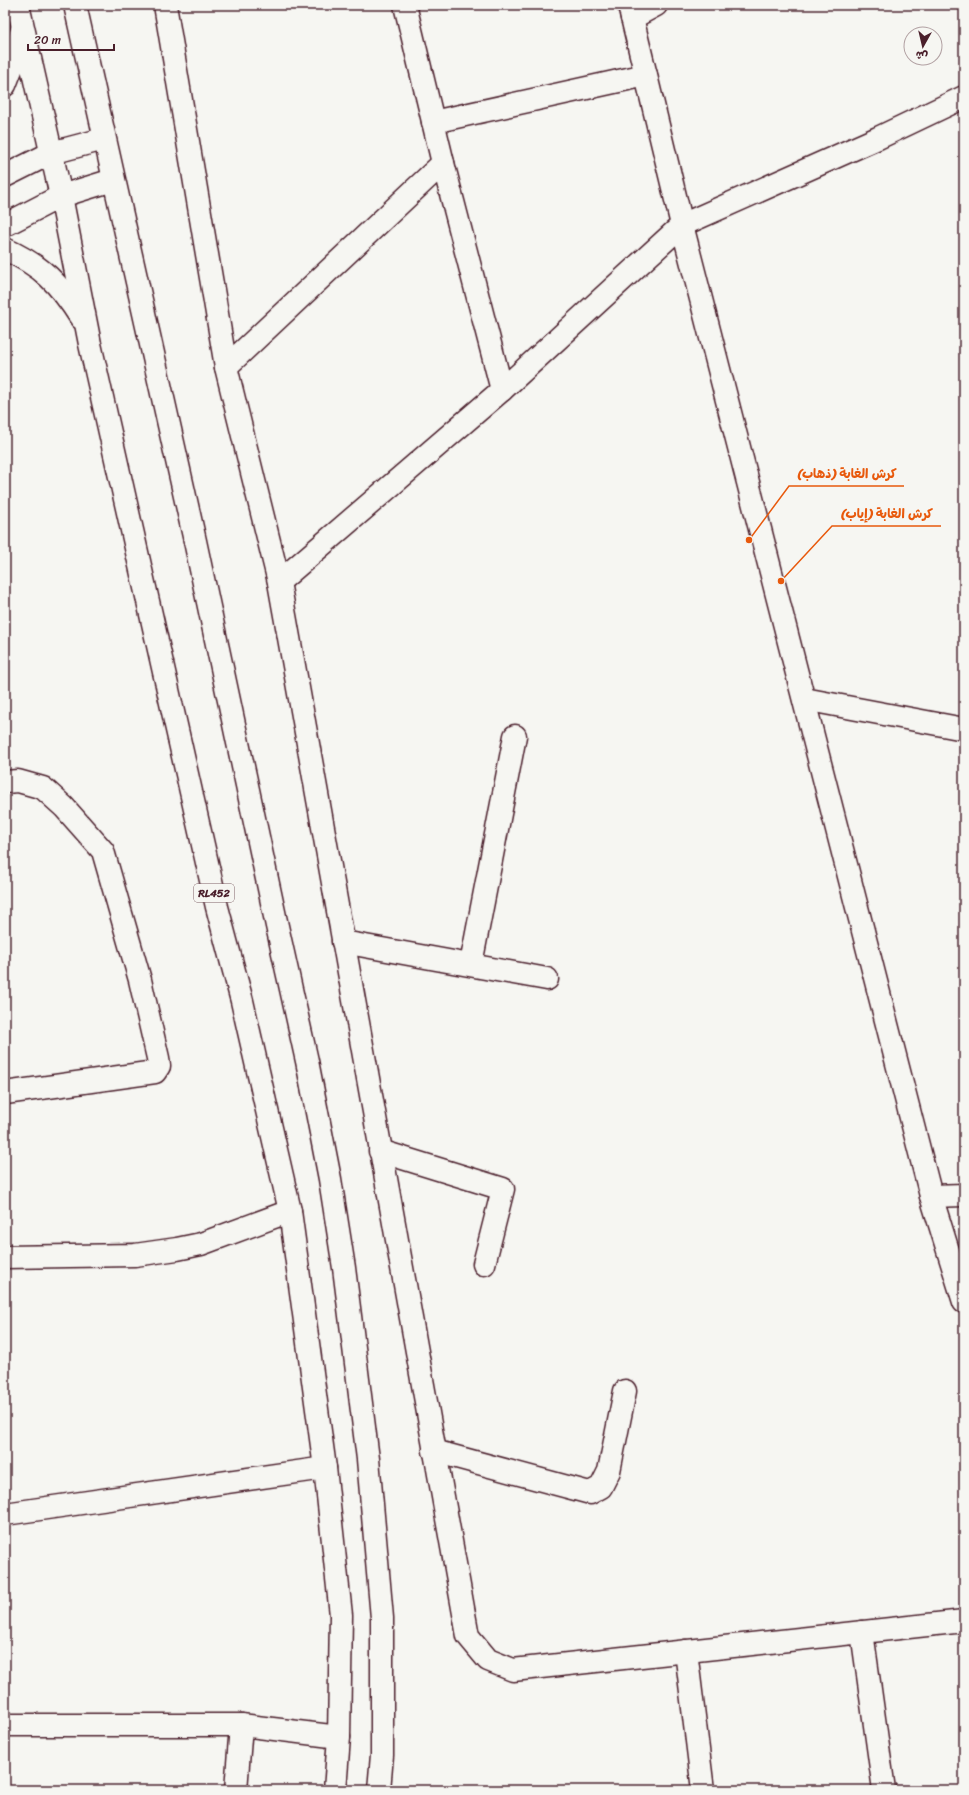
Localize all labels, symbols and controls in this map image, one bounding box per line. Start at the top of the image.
scale bar [28,26,114,52]
north arrow [903,26,943,66]
text: 20 m [34,29,61,51]
text: ش [914,45,929,66]
callout: كرش الغابة (ذهاب) [789,461,904,486]
text: كرش الغابة (ذهاب) [797,462,897,485]
callout: كرش الغابة (إياب) [832,501,941,526]
text: كرش الغابة (إياب) [841,502,933,525]
road number: RL452 [194,884,234,902]

